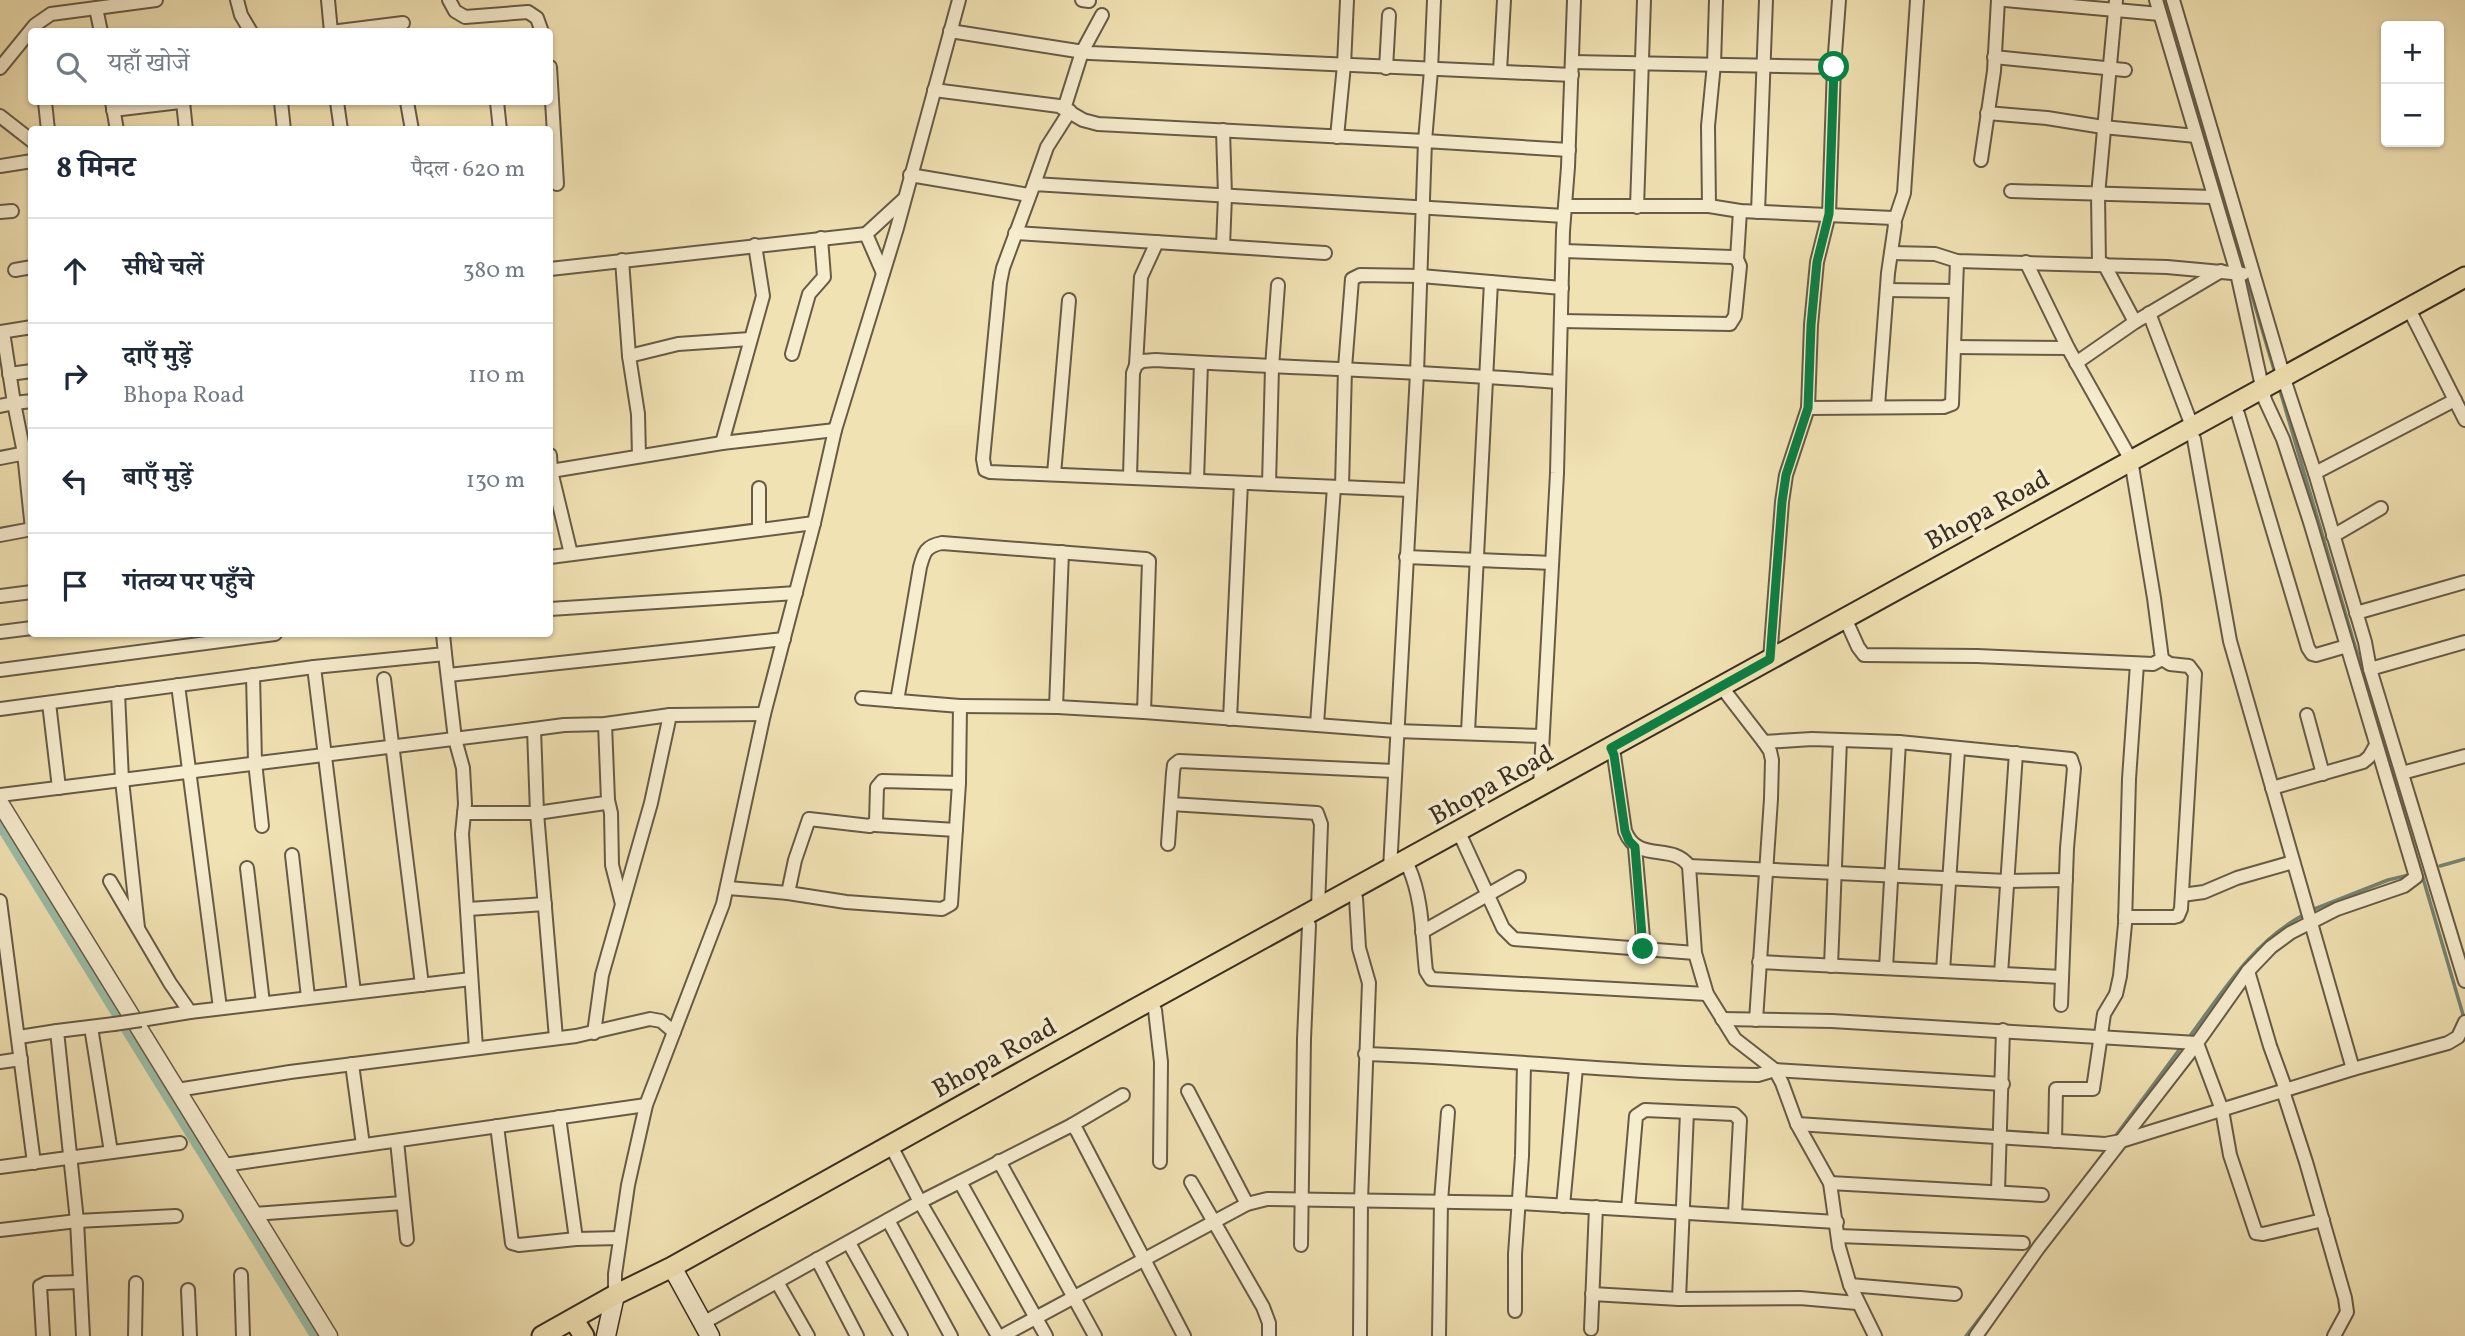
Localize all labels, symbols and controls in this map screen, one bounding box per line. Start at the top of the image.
map controls [2381,21,2444,147]
button: + [2381,21,2444,84]
search box [28,28,553,105]
text: यहाँ खोजें [108,46,189,82]
icon: search [52,48,90,86]
route start [1818,51,1849,82]
button: − [2381,84,2444,147]
text: 8 मिनट [56,148,135,190]
text: पैदल · 620 m [411,154,525,186]
text: सीधे चलें [123,250,204,286]
icon: ahead [56,252,94,290]
text: 380 m [463,255,525,287]
text: दाएँ मुड़ें [123,339,192,375]
icon: right [56,357,94,395]
text: 110 m [468,360,525,392]
text: Bhopa Road [123,380,244,412]
text: बाएँ मुड़ें [123,460,193,496]
icon: left [56,462,94,500]
street label: Bhopa Road [1919,462,2057,560]
text: 130 m [466,465,525,497]
text: गंतव्य पर पहुँचे [123,565,254,601]
icon: arrive [56,567,94,605]
street label: Bhopa Road [1423,737,1561,835]
route end [1627,933,1658,964]
street label: Bhopa Road [926,1010,1064,1108]

